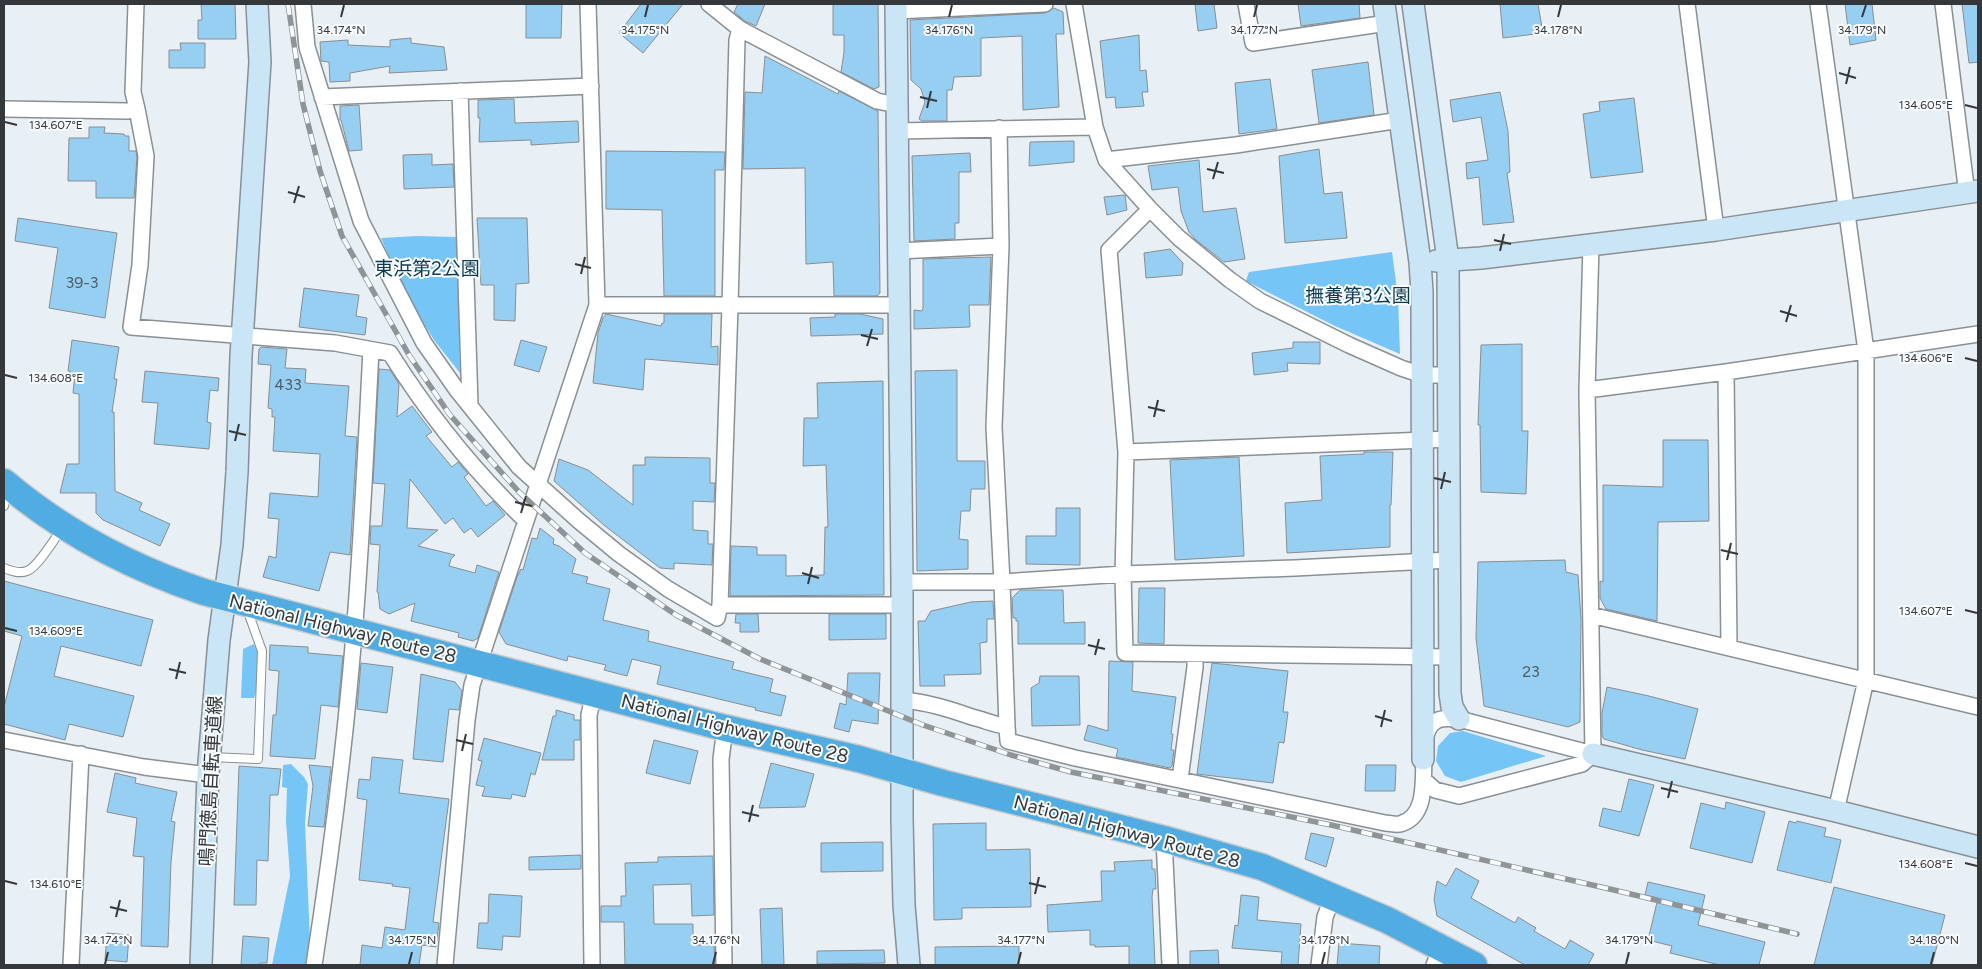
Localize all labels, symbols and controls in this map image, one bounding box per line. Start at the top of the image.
text: 34.174°N [316,23,366,37]
text: 34.175°N [621,23,669,37]
text: 34.176°N [925,23,973,37]
text: 34.177°N [1230,23,1278,37]
text: 34.178°N [1534,23,1582,37]
text: 34.179°N [1838,23,1886,37]
text: 134.605°E [1899,98,1953,112]
text: 134.607°E [29,118,83,132]
park label: 東浜第2公園 [374,257,480,280]
house number: 39-3 [65,273,99,292]
park label: 撫養第3公園 [1305,284,1411,307]
text: 134.606°E [1899,351,1953,365]
text: 134.608°E [29,371,83,385]
house number: 433 [274,375,302,394]
street label: National Highway Route 28 [227,589,459,668]
text: 134.607°E [1899,604,1953,618]
text: 134.609°E [29,624,83,638]
house number: 23 [1522,662,1540,681]
street label: National Highway Route 28 [619,689,851,768]
street label: 鳴門徳島自転車道線 [195,695,226,867]
street label: National Highway Route 28 [1011,790,1243,873]
text: 134.608°E [1899,857,1953,871]
text: 134.610°E [30,877,82,891]
text: 34.174°N [83,933,133,947]
text: 34.175°N [388,933,436,947]
text: 34.176°N [692,933,740,947]
text: 34.177°N [997,933,1045,947]
text: 34.178°N [1301,933,1349,947]
text: 34.179°N [1605,933,1653,947]
text: 34.180°N [1909,933,1959,947]

